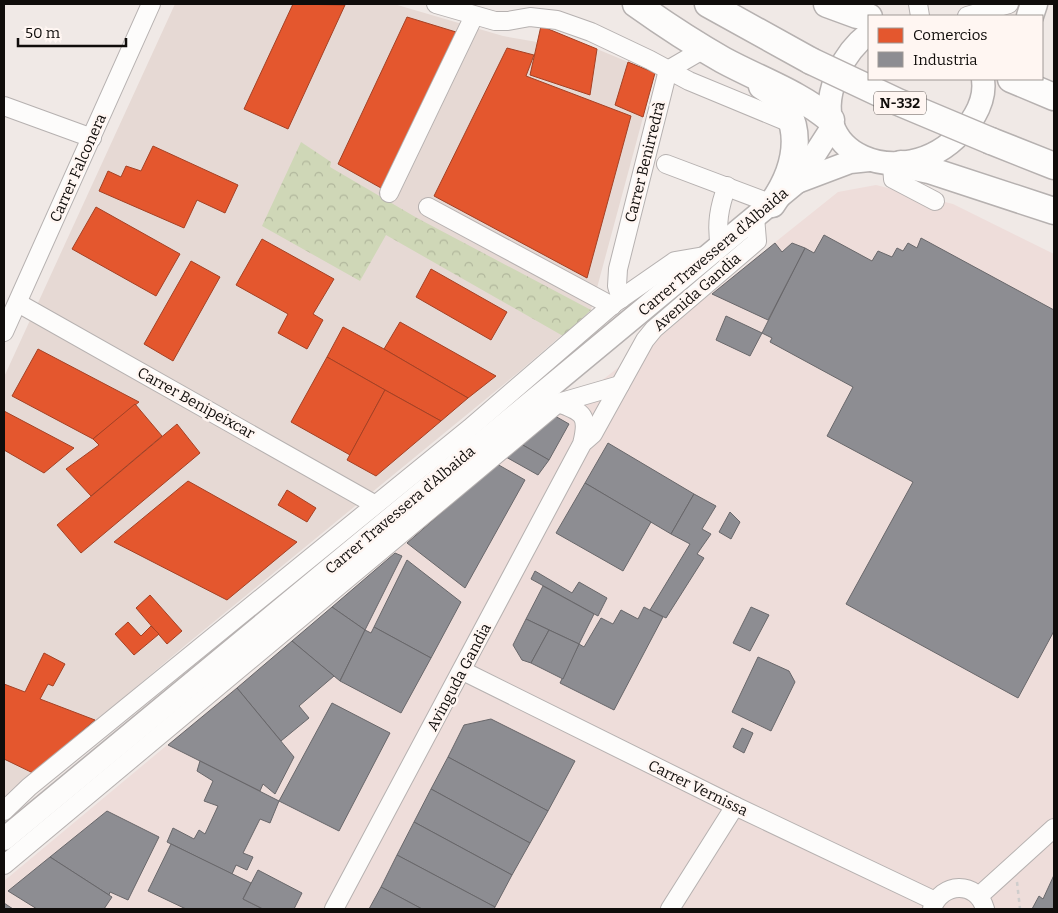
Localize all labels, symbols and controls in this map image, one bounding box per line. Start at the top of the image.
scale bar [18,15,125,47]
legend [868,15,1043,80]
text: 50 m [25,24,61,42]
text: Comercios [913,26,987,44]
text: Industria [913,51,977,69]
road number: N-332 [874,92,926,115]
street label: Carrer Benirredrà [621,100,669,224]
street label: Carrer Falconera [46,111,110,225]
street label: Carrer Travessera d'Albaida [634,184,792,320]
street label: Avenida Gandia [650,249,744,335]
street label: Carrer Benipeixcar [134,363,258,443]
street label: Carrer Travessera d'Albaida [321,442,479,578]
street label: Avinguda Gandia [423,620,495,734]
street label: Carrer Vernissa [645,756,751,820]

